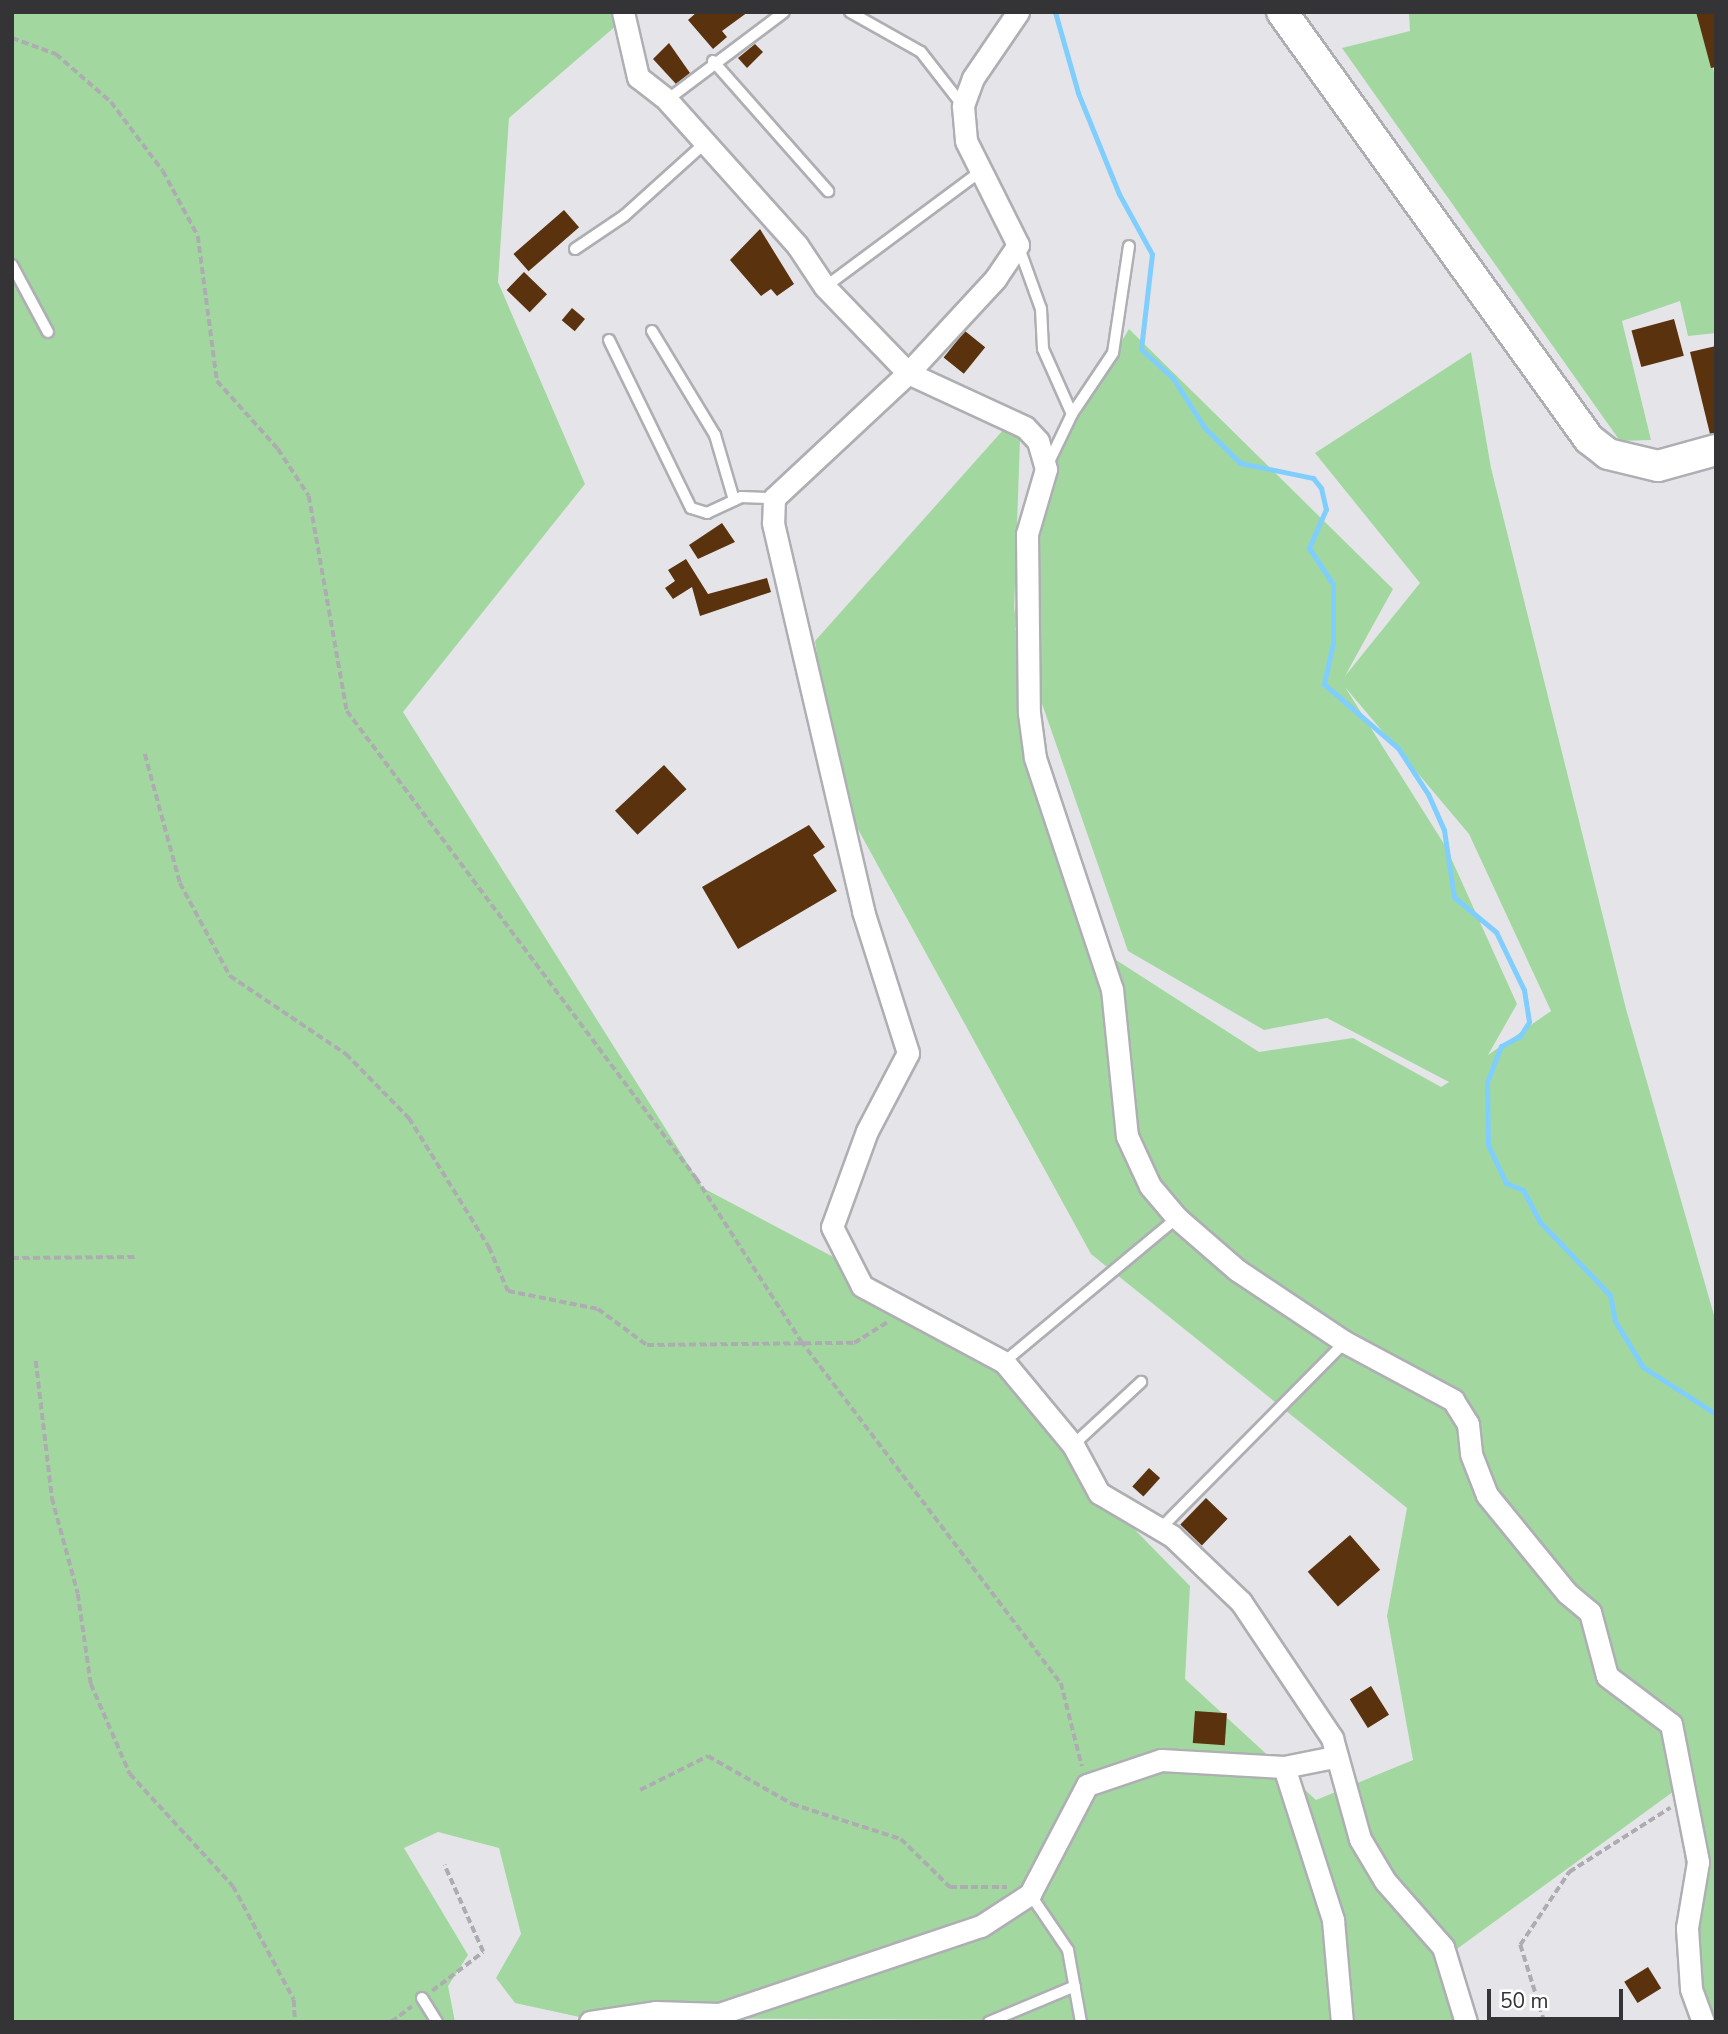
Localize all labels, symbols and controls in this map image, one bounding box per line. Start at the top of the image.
scale bar [1490,1974,1626,2018]
text: 50 m [1500,1987,1549,2015]

